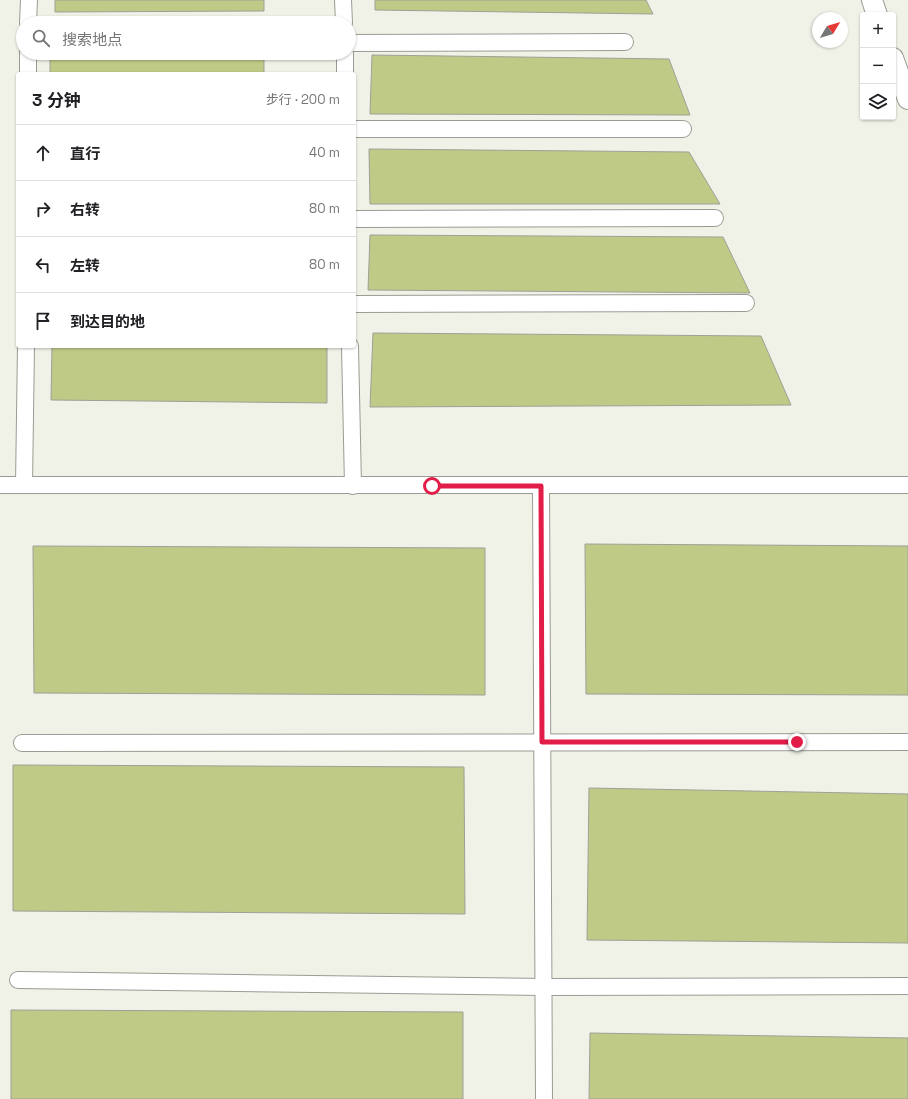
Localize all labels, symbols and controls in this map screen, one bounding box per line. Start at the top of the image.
north arrow [812,12,848,48]
map controls [860,12,896,120]
button: + [860,12,896,48]
search box [16,16,356,60]
icon: search [30,27,52,49]
text: 搜索地点 [62,30,122,49]
button: − [860,48,896,84]
button: layers [860,84,896,120]
text: 3 分钟 [32,89,81,111]
text: 步行 · 200 m [266,91,340,108]
icon: ahead [32,142,54,164]
text: 直行 [70,144,100,163]
text: 40 m [309,144,340,161]
icon: right [32,198,54,220]
text: 右转 [70,200,100,219]
text: 80 m [309,200,340,217]
icon: left [32,254,54,276]
text: 左转 [70,256,100,275]
text: 80 m [309,256,340,273]
icon: arrive [32,310,54,332]
text: 到达目的地 [70,312,145,331]
route start [423,477,441,495]
route end [788,733,806,751]

